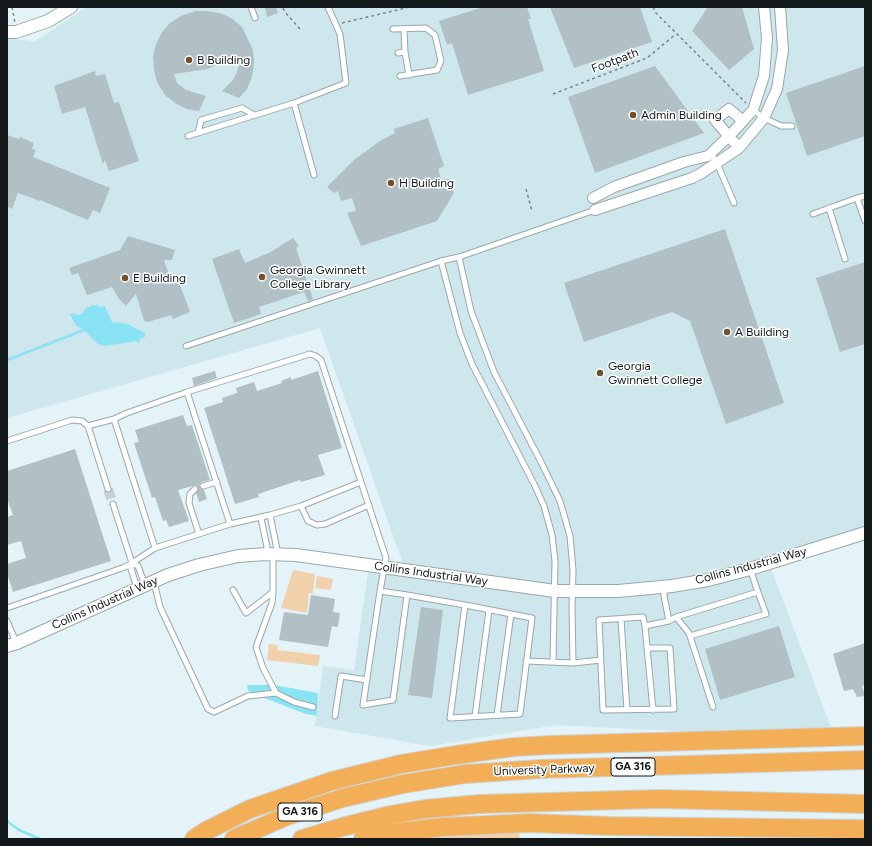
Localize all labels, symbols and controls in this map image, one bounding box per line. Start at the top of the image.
street label: Footpath [589,45,641,77]
place label: B Building [197,53,250,67]
marker: B Building [184,55,194,65]
place label: Admin Building [641,108,722,122]
marker: Admin Building [628,110,638,120]
place label: H Building [399,176,454,190]
marker: H Building [386,178,396,188]
place label: Georgia Gwinnett College Library [270,263,366,291]
place label: E Building [133,271,186,285]
marker: Georgia Gwinnett College Library [257,272,267,282]
marker: E Building [120,273,130,283]
place label: A Building [735,325,789,339]
marker: A Building [722,327,732,337]
place label: Georgia Gwinnett College [608,359,702,387]
marker: Georgia Gwinnett College [595,368,605,378]
street label: Collins Industrial Way [694,544,808,588]
street label: Collins Industrial Way [373,559,489,589]
street label: Collins Industrial Way [50,573,160,633]
road number: GA 316 [611,758,655,776]
street label: University Parkway [493,761,595,779]
road number: GA 316 [278,803,322,821]

